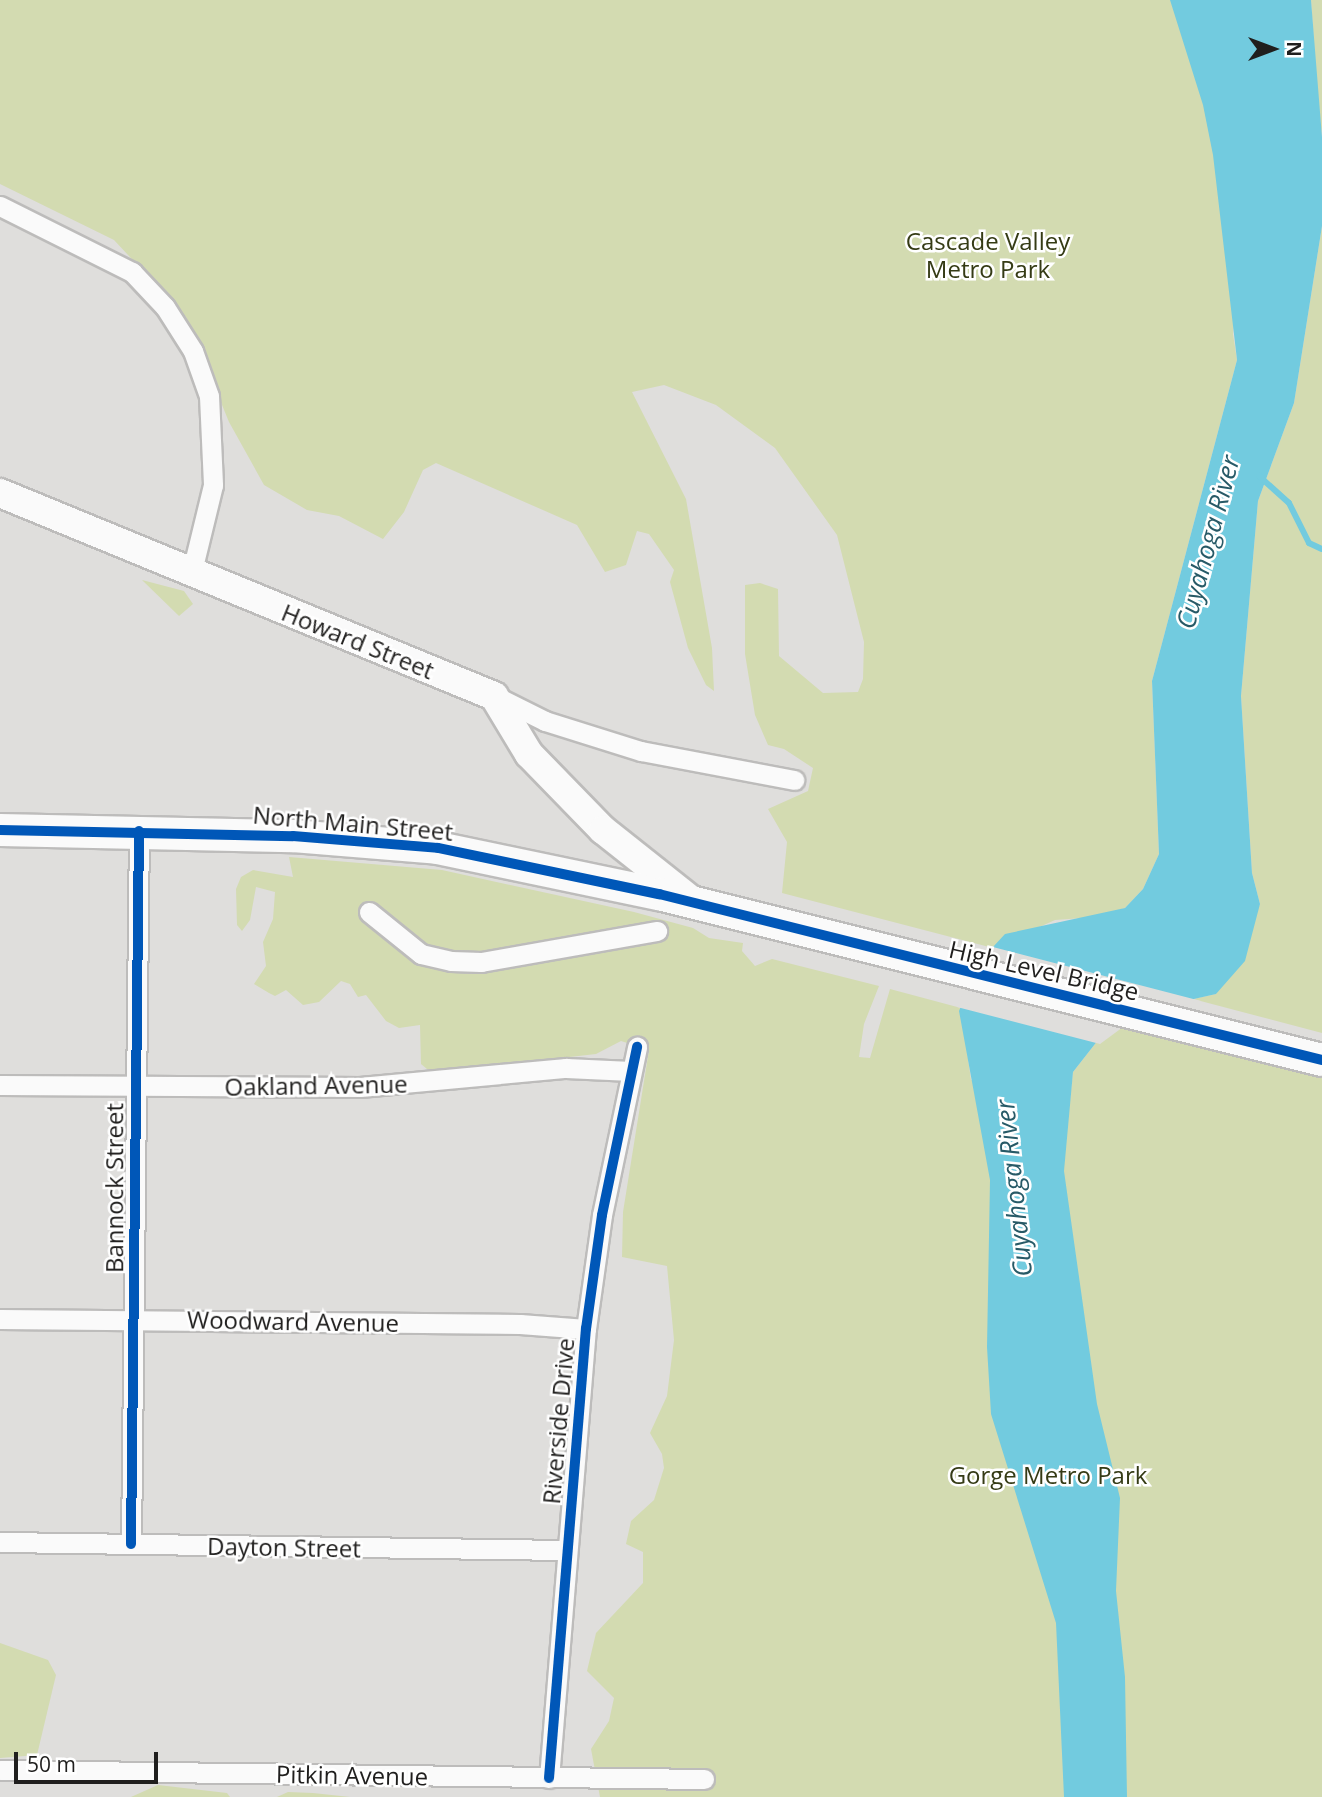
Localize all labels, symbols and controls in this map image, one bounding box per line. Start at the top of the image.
north arrow [1238,14,1308,84]
text: N [1281,41,1307,57]
park label: Cascade Valley Metro Park [906,227,1070,283]
water label: Cuyahoga River [1170,452,1246,632]
street label: Howard Street [278,597,438,685]
street label: North Main Street [252,800,454,846]
street label: High Level Bridge [946,934,1142,1006]
street label: Oakland Avenue [224,1069,408,1101]
water label: Cuyahoga River [989,1098,1039,1278]
street label: Bannock Street [100,1103,128,1273]
street label: Woodward Avenue [187,1305,399,1337]
street label: Riverside Drive [536,1337,580,1505]
park label: Gorge Metro Park [949,1461,1147,1489]
street label: Dayton Street [207,1531,361,1563]
scale bar [18,1738,161,1782]
text: 50 m [27,1750,76,1778]
street label: Pitkin Avenue [276,1759,428,1791]

